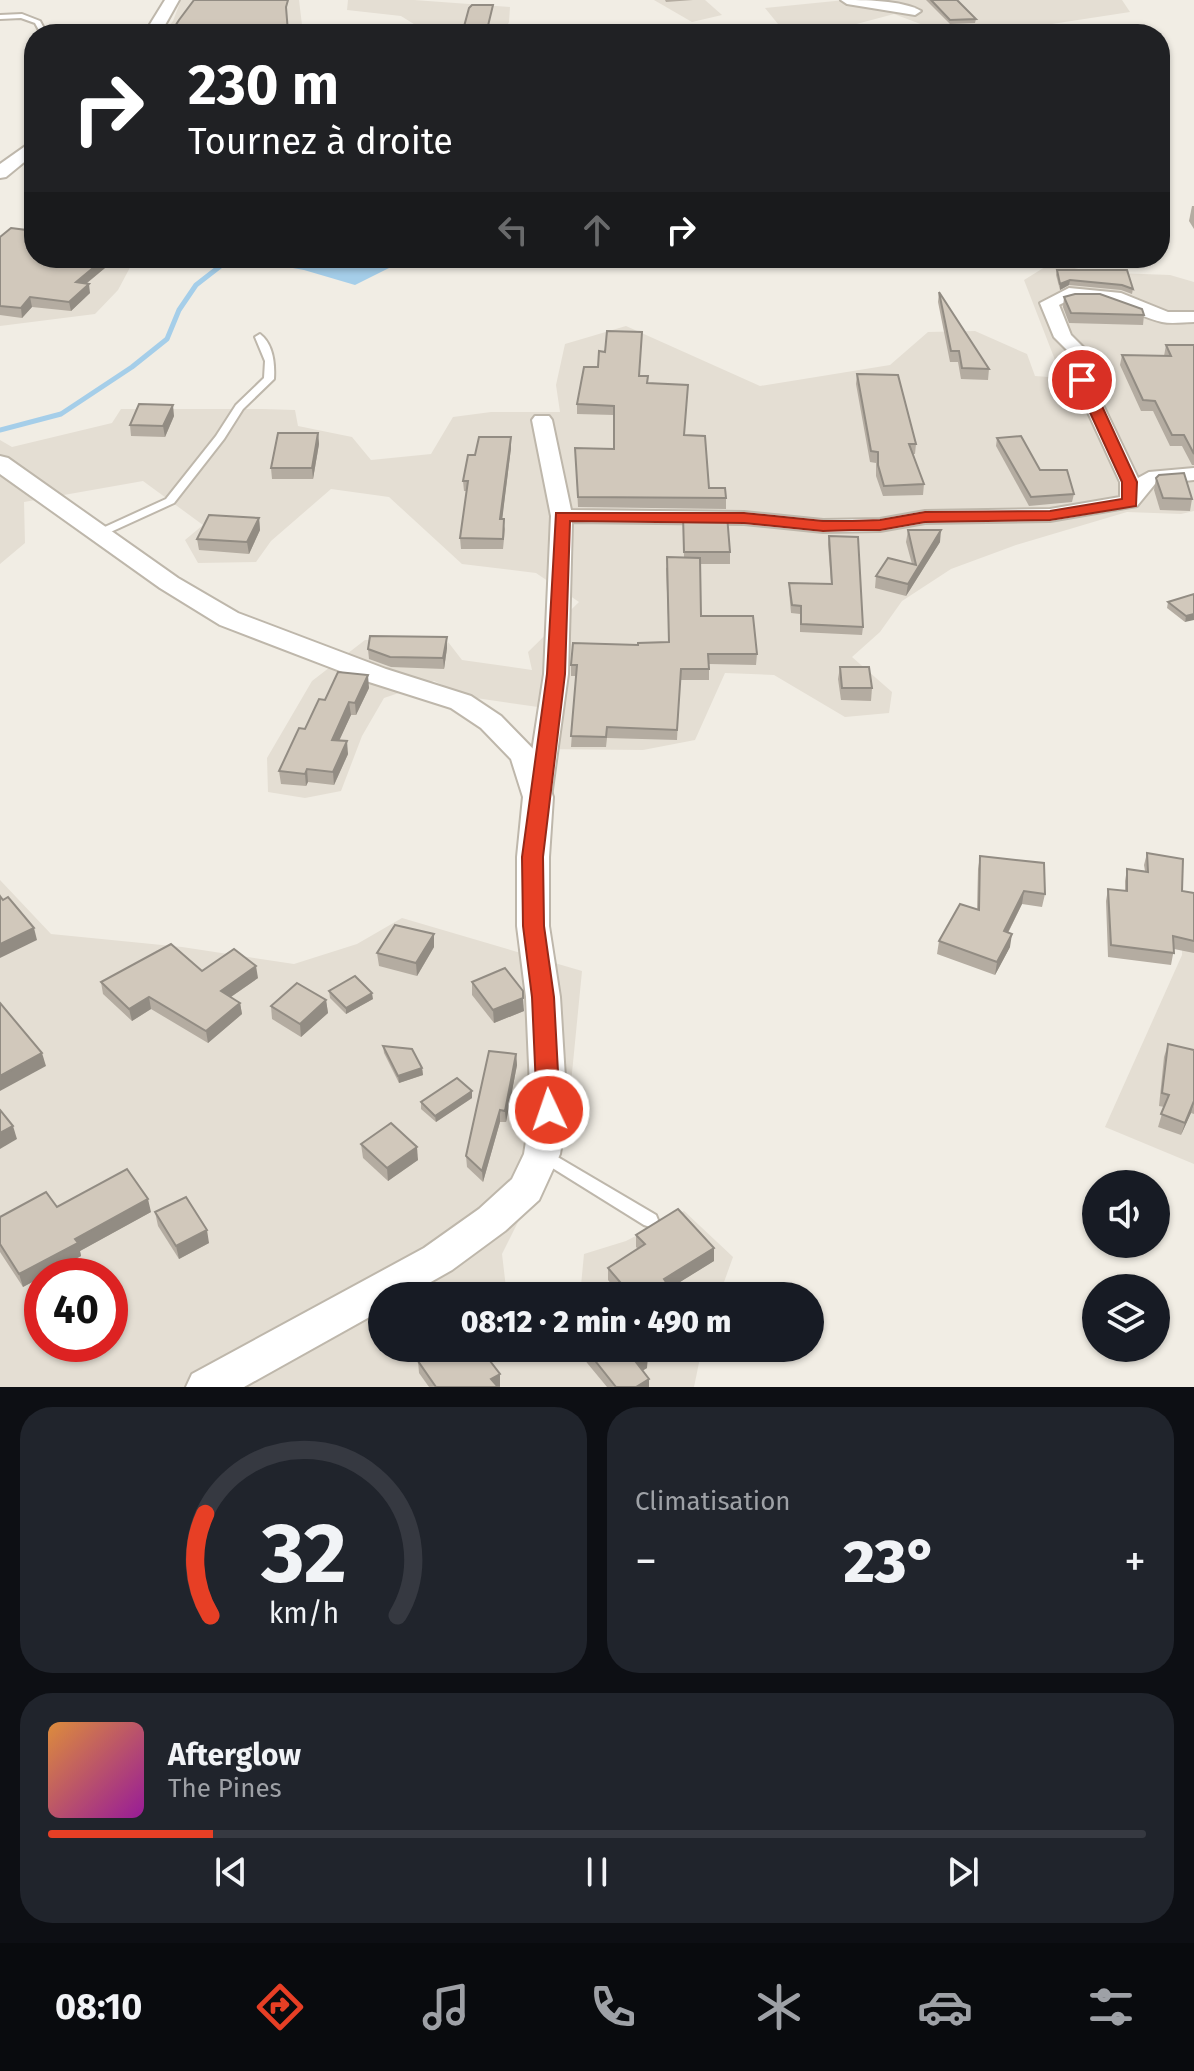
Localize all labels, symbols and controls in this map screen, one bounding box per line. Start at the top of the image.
text: 230 m [188,52,339,119]
icon: right [56,56,160,160]
text: Tournez à droite [188,120,453,164]
icon: left [491,208,535,252]
icon: ahead [575,208,619,252]
icon: right [659,208,703,252]
pin [1048,346,1116,414]
icon: arrive [1060,358,1104,402]
position arrow [507,1068,591,1152]
map controls [1082,1170,1170,1362]
button: sound [1082,1170,1170,1258]
speed limit sign: 40 [24,1258,128,1362]
button: layers [1082,1274,1170,1362]
text: 08:12 · 2 min · 490 m [461,1304,731,1340]
text: Climatisation [635,1486,791,1517]
text: 32 [260,1504,346,1604]
text: 23° [844,1526,937,1598]
text: − [635,1535,657,1588]
text: + [1124,1535,1146,1588]
text: km/h [268,1596,339,1631]
text: Afterglow [168,1737,301,1773]
text: The Pines [168,1773,282,1804]
icon: previous [209,1850,253,1894]
icon: pause [575,1850,619,1894]
icon: next [941,1850,985,1894]
icon: directions [252,1979,308,2035]
icon: music [418,1979,474,2035]
icon: phone [585,1979,641,2035]
icon: climate [751,1979,807,2035]
icon: car [917,1979,973,2035]
icon: filters [1083,1979,1139,2035]
text: 08:10 [55,1985,142,2029]

